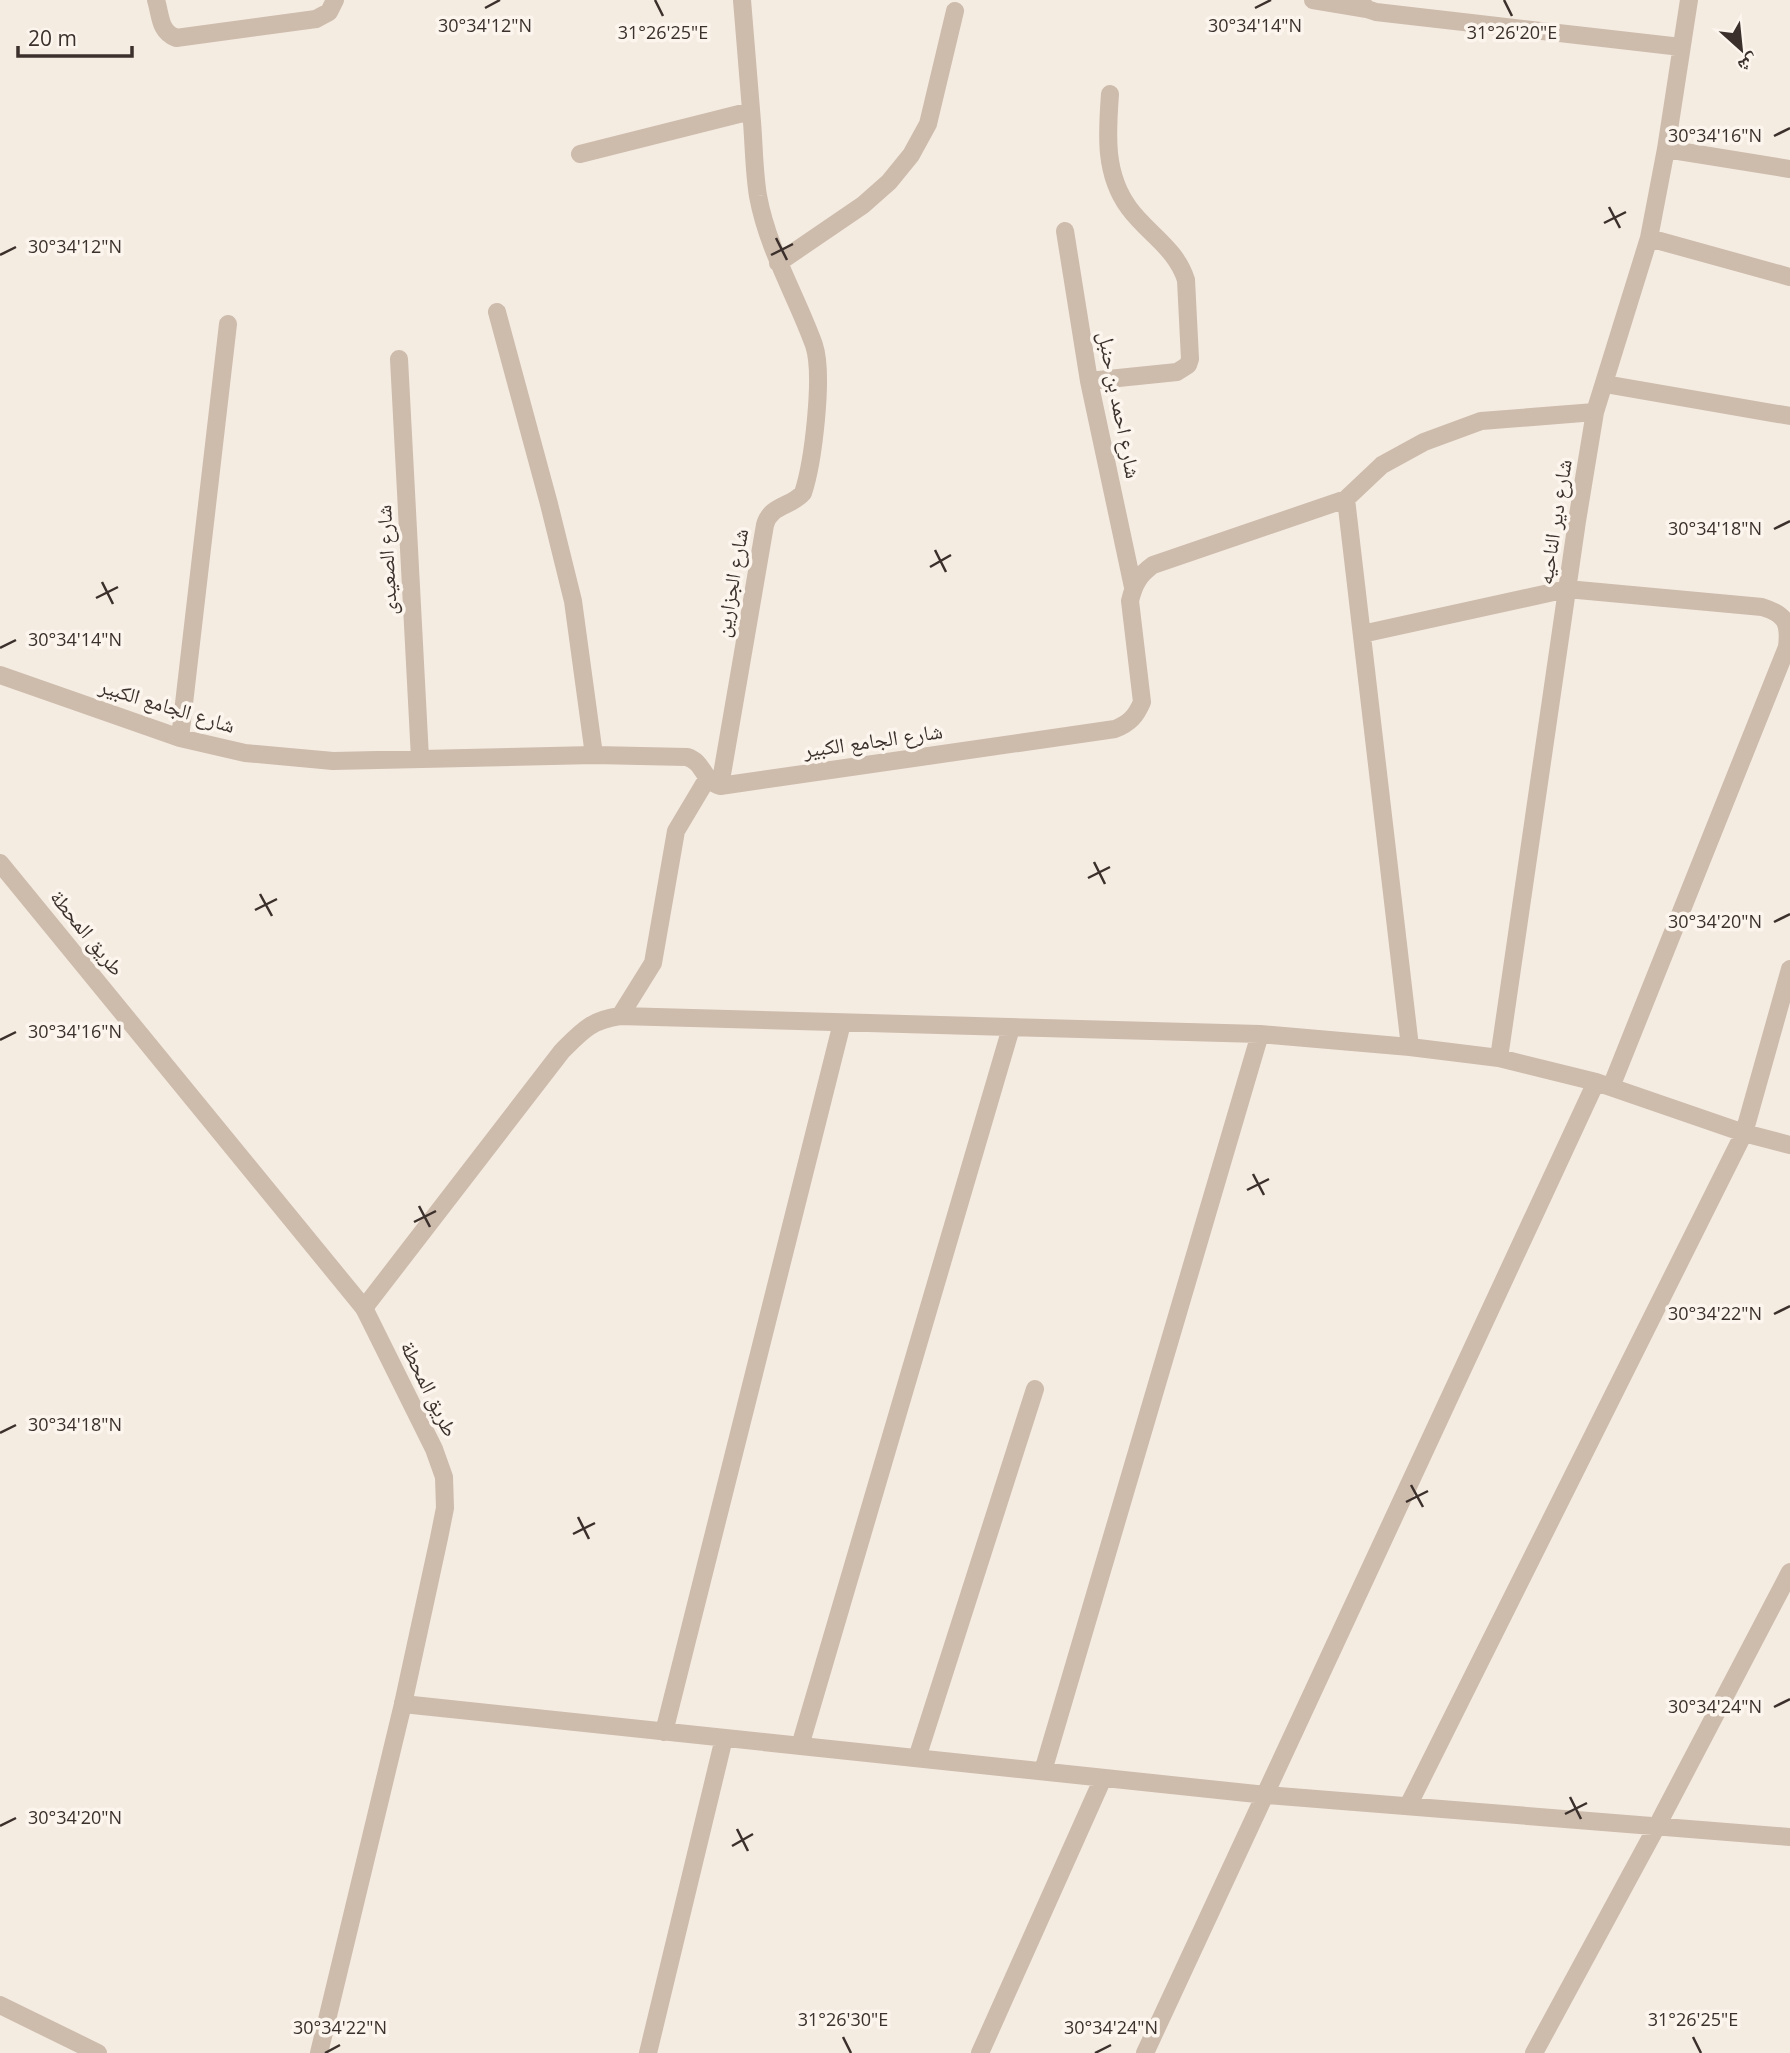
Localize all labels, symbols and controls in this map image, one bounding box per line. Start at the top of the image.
text: 30°34'12"N [438,13,532,37]
text: 30°34'14"N [1208,13,1302,37]
scale bar [18,14,131,58]
north arrow [1706,14,1776,84]
text: 31°26'25"E [618,20,708,44]
text: 31°26'20"E [1467,20,1557,44]
text: 20 m [28,24,77,52]
text: ش [1734,48,1764,80]
text: 30°34'16"N [1668,123,1762,147]
text: 30°34'12"N [28,234,122,258]
street label: شارع احمد بن حنبل [1092,329,1148,481]
street label: شارع دير الناحيه [1530,457,1578,587]
street label: شارع الصعيدى [369,504,403,616]
text: 30°34'18"N [1668,516,1762,540]
street label: شارع الجزارين [708,526,754,639]
text: 30°34'14"N [28,627,122,651]
street label: شارع الجامع الكبير [95,671,239,739]
street label: شارع الجامع الكبير [800,716,944,764]
street label: طريق المحطة [44,883,131,981]
text: 30°34'20"N [1668,909,1762,933]
text: 30°34'16"N [28,1019,122,1043]
text: 30°34'22"N [1668,1301,1762,1325]
street label: طريق المحطة [395,1336,465,1441]
text: 30°34'18"N [28,1412,122,1436]
text: 30°34'24"N [1668,1694,1762,1718]
text: 30°34'20"N [28,1805,122,1829]
text: 31°26'30"E [798,2007,888,2031]
text: 31°26'25"E [1648,2007,1738,2031]
text: 30°34'22"N [293,2015,387,2039]
text: 30°34'24"N [1064,2015,1158,2039]

